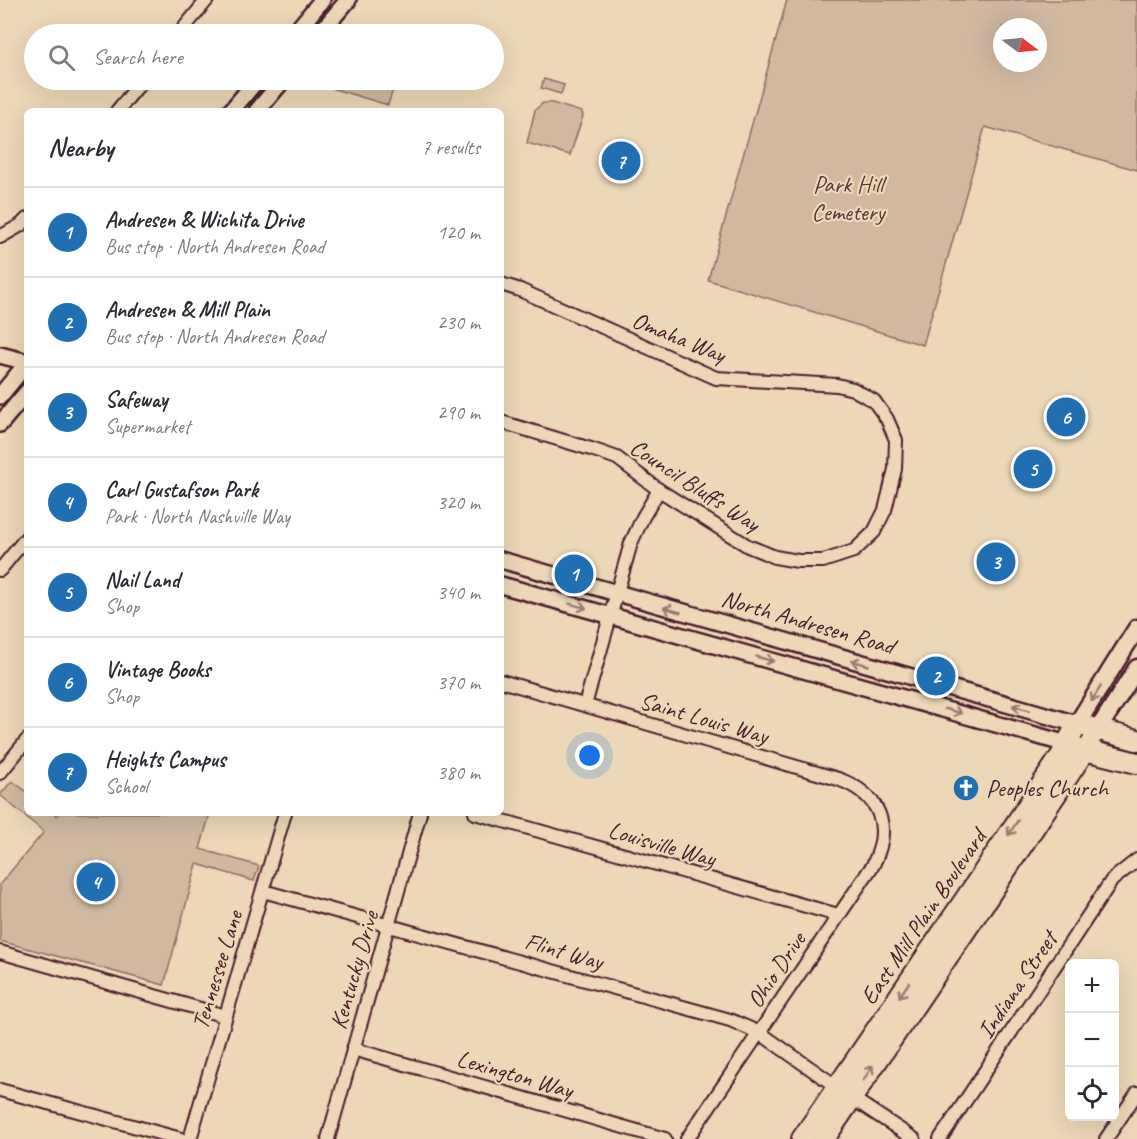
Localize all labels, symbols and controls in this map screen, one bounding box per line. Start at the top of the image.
north arrow [993,18,1047,72]
search box [24,24,504,90]
icon: search [45,41,78,74]
text: Search here [93,43,183,71]
text: Nearby [48,131,113,164]
text: 7 results [421,135,480,160]
pin: 7 [602,138,640,184]
park label: Park Hill Cemetery [812,169,887,227]
text: Andresen & Wichita Drive [105,206,304,234]
text: 1 [63,220,72,245]
text: 120 m [437,220,480,245]
text: Bus stop · North Andresen Road [105,234,324,259]
text: Andresen & Mill Plain [105,296,270,324]
street label: Omaha Way [628,305,732,370]
text: 2 [63,310,72,335]
text: 230 m [437,310,480,335]
text: Bus stop · North Andresen Road [105,324,324,349]
text: Safeway [105,386,168,414]
pin: 6 [1046,394,1086,440]
text: 3 [63,400,72,425]
text: 290 m [437,400,480,425]
text: Supermarket [105,414,190,439]
street label: Council Bluffs Way [624,432,767,539]
pin: 5 [1014,446,1052,492]
text: Carl Gustafson Park [105,476,258,504]
text: 4 [63,490,72,515]
text: 320 m [437,490,480,515]
text: Park · North Nashville Way [105,504,290,529]
pin: 3 [976,540,1016,584]
pin: 1 [554,552,594,596]
text: Nail Land [105,566,180,594]
text: 5 [63,580,72,605]
text: 340 m [437,580,480,605]
street label: North Andresen Road [718,583,901,662]
text: Shop [105,594,139,619]
one-way arrow [568,601,587,612]
one-way arrow [663,604,682,615]
one-way arrow [755,654,774,665]
pin: 2 [916,654,956,698]
text: Vintage Books [105,656,211,684]
one-way arrow [851,657,870,668]
text: 6 [63,670,72,695]
text: 370 m [437,670,480,695]
text: Shop [105,684,139,709]
street label: Saint Louis Way [636,685,773,751]
one-way arrow [1089,685,1101,702]
one-way arrow [1012,702,1031,713]
one-way arrow [943,706,962,717]
your location [575,741,604,770]
text: Heights Campus [105,746,226,774]
text: 7 [63,760,72,785]
text: 380 m [437,760,480,785]
church icon: Peoples Church [951,773,981,803]
place label: Peoples Church [986,773,1110,803]
text: School [105,774,148,799]
street label: Louisville Way [605,814,721,874]
one-way arrow [1007,820,1019,836]
street label: East Mill Plain Boulevard [853,821,995,1010]
pin: 4 [76,860,116,904]
street label: Tennessee Lane [185,905,250,1033]
street label: Kentucky Drive [323,906,386,1032]
street label: Indiana Street [970,923,1065,1044]
street label: Ohio Drive [740,925,813,1014]
street label: Flint Way [522,926,608,977]
map controls [1065,959,1119,1121]
button: + [1065,959,1119,1013]
one-way arrow [898,981,910,998]
button: − [1065,1013,1119,1067]
street label: Lexington Way [454,1043,578,1105]
one-way arrow [862,1065,874,1082]
button: locate [1065,1067,1119,1121]

